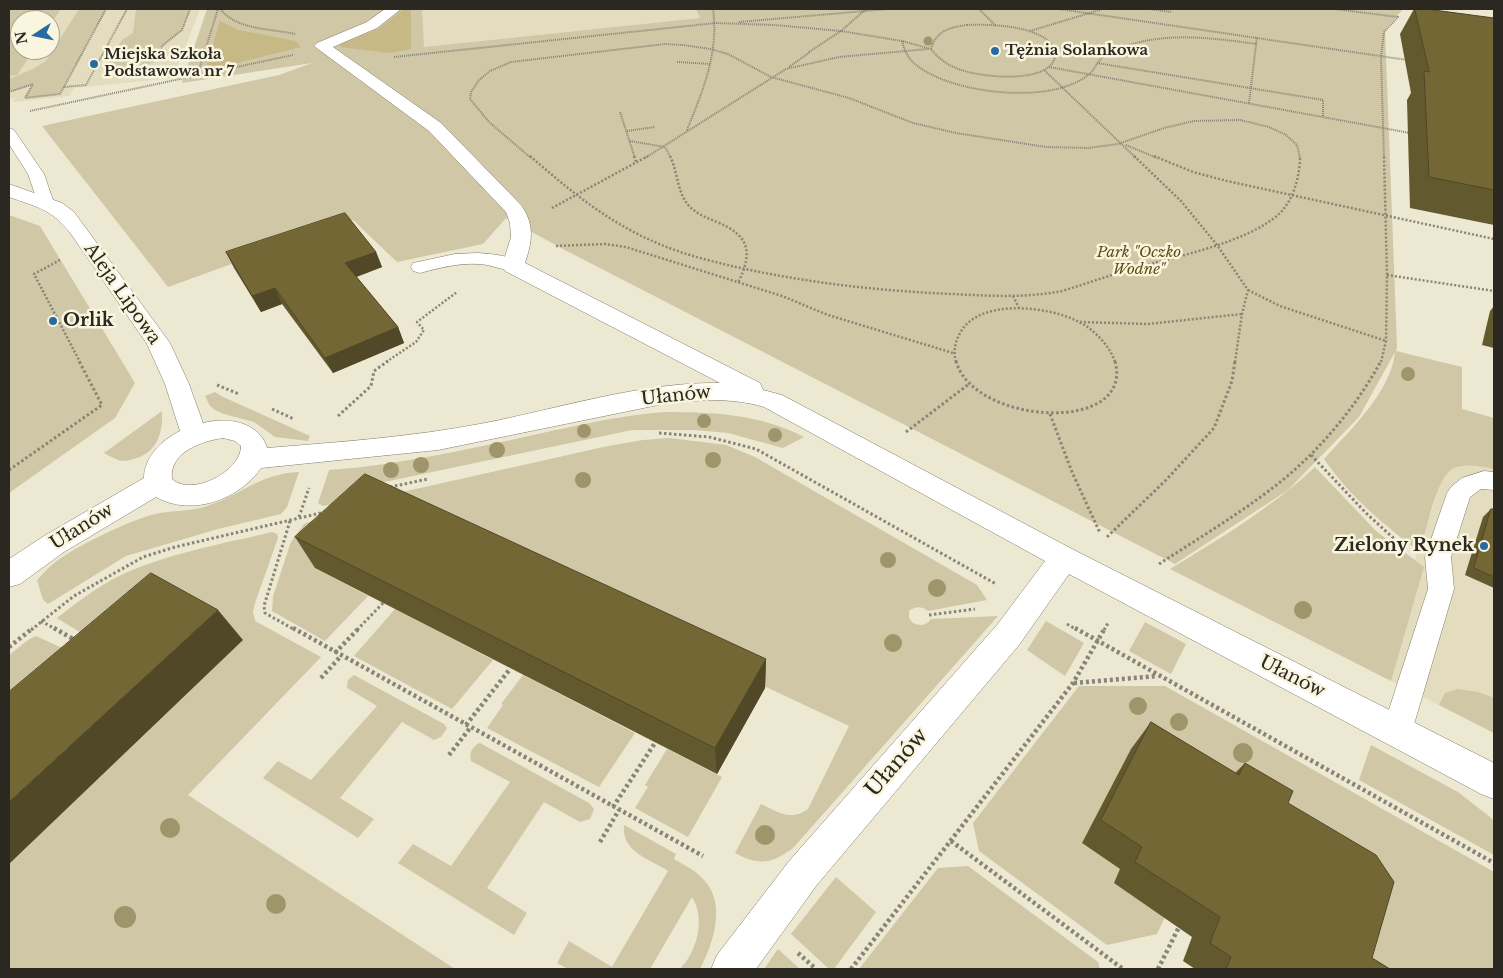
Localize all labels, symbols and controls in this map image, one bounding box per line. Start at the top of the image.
north arrow [10,10,60,60]
text: N [11,29,31,46]
place label: Tężnia Solankowa [1005,42,1148,60]
marker: Tężnia Solankowa [989,45,1001,57]
place label: Miejska Szkoła Podstawowa nr 7 [104,46,234,81]
marker: Miejska Szkoła Podstawowa nr 7 [88,58,100,70]
street label: Aleja Lipowa [79,239,165,349]
park label: Park "Oczko Wodne" [1097,244,1181,279]
place label: Orlik [63,310,114,332]
marker: Orlik [47,315,59,327]
street label: Ułanów [640,382,712,410]
street label: Ułanów [46,499,118,555]
place label: Zielony Rynek [1334,535,1474,557]
marker: Zielony Rynek [1478,540,1490,552]
street label: Ułanów [1256,651,1328,703]
street label: Ułanów [861,724,933,802]

